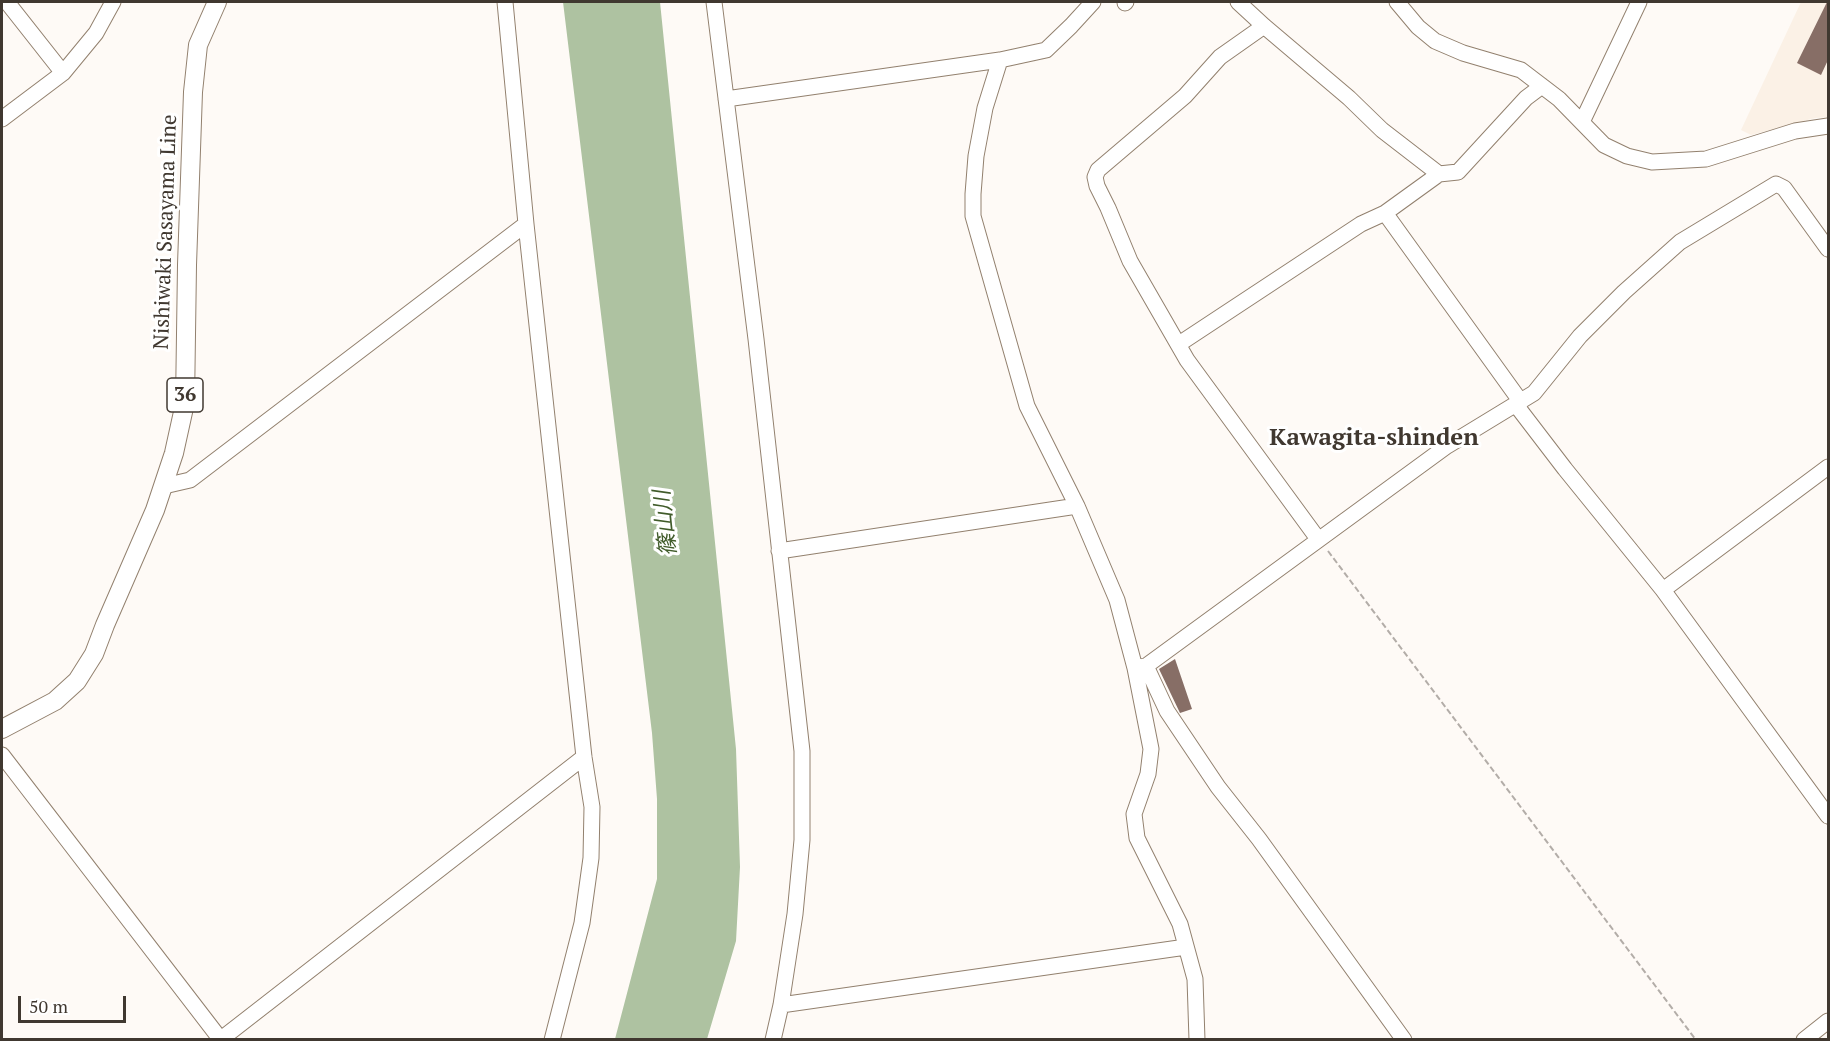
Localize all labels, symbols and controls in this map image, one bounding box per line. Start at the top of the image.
street label: Nishiwaki Sasayama Line [149,114,183,350]
road number: 36 [167,378,203,412]
district label: Kawagita-shinden [1269,424,1479,452]
water label: 篠山川 [649,489,683,557]
scale bar [21,984,129,1022]
text: 50 m [29,994,68,1018]

